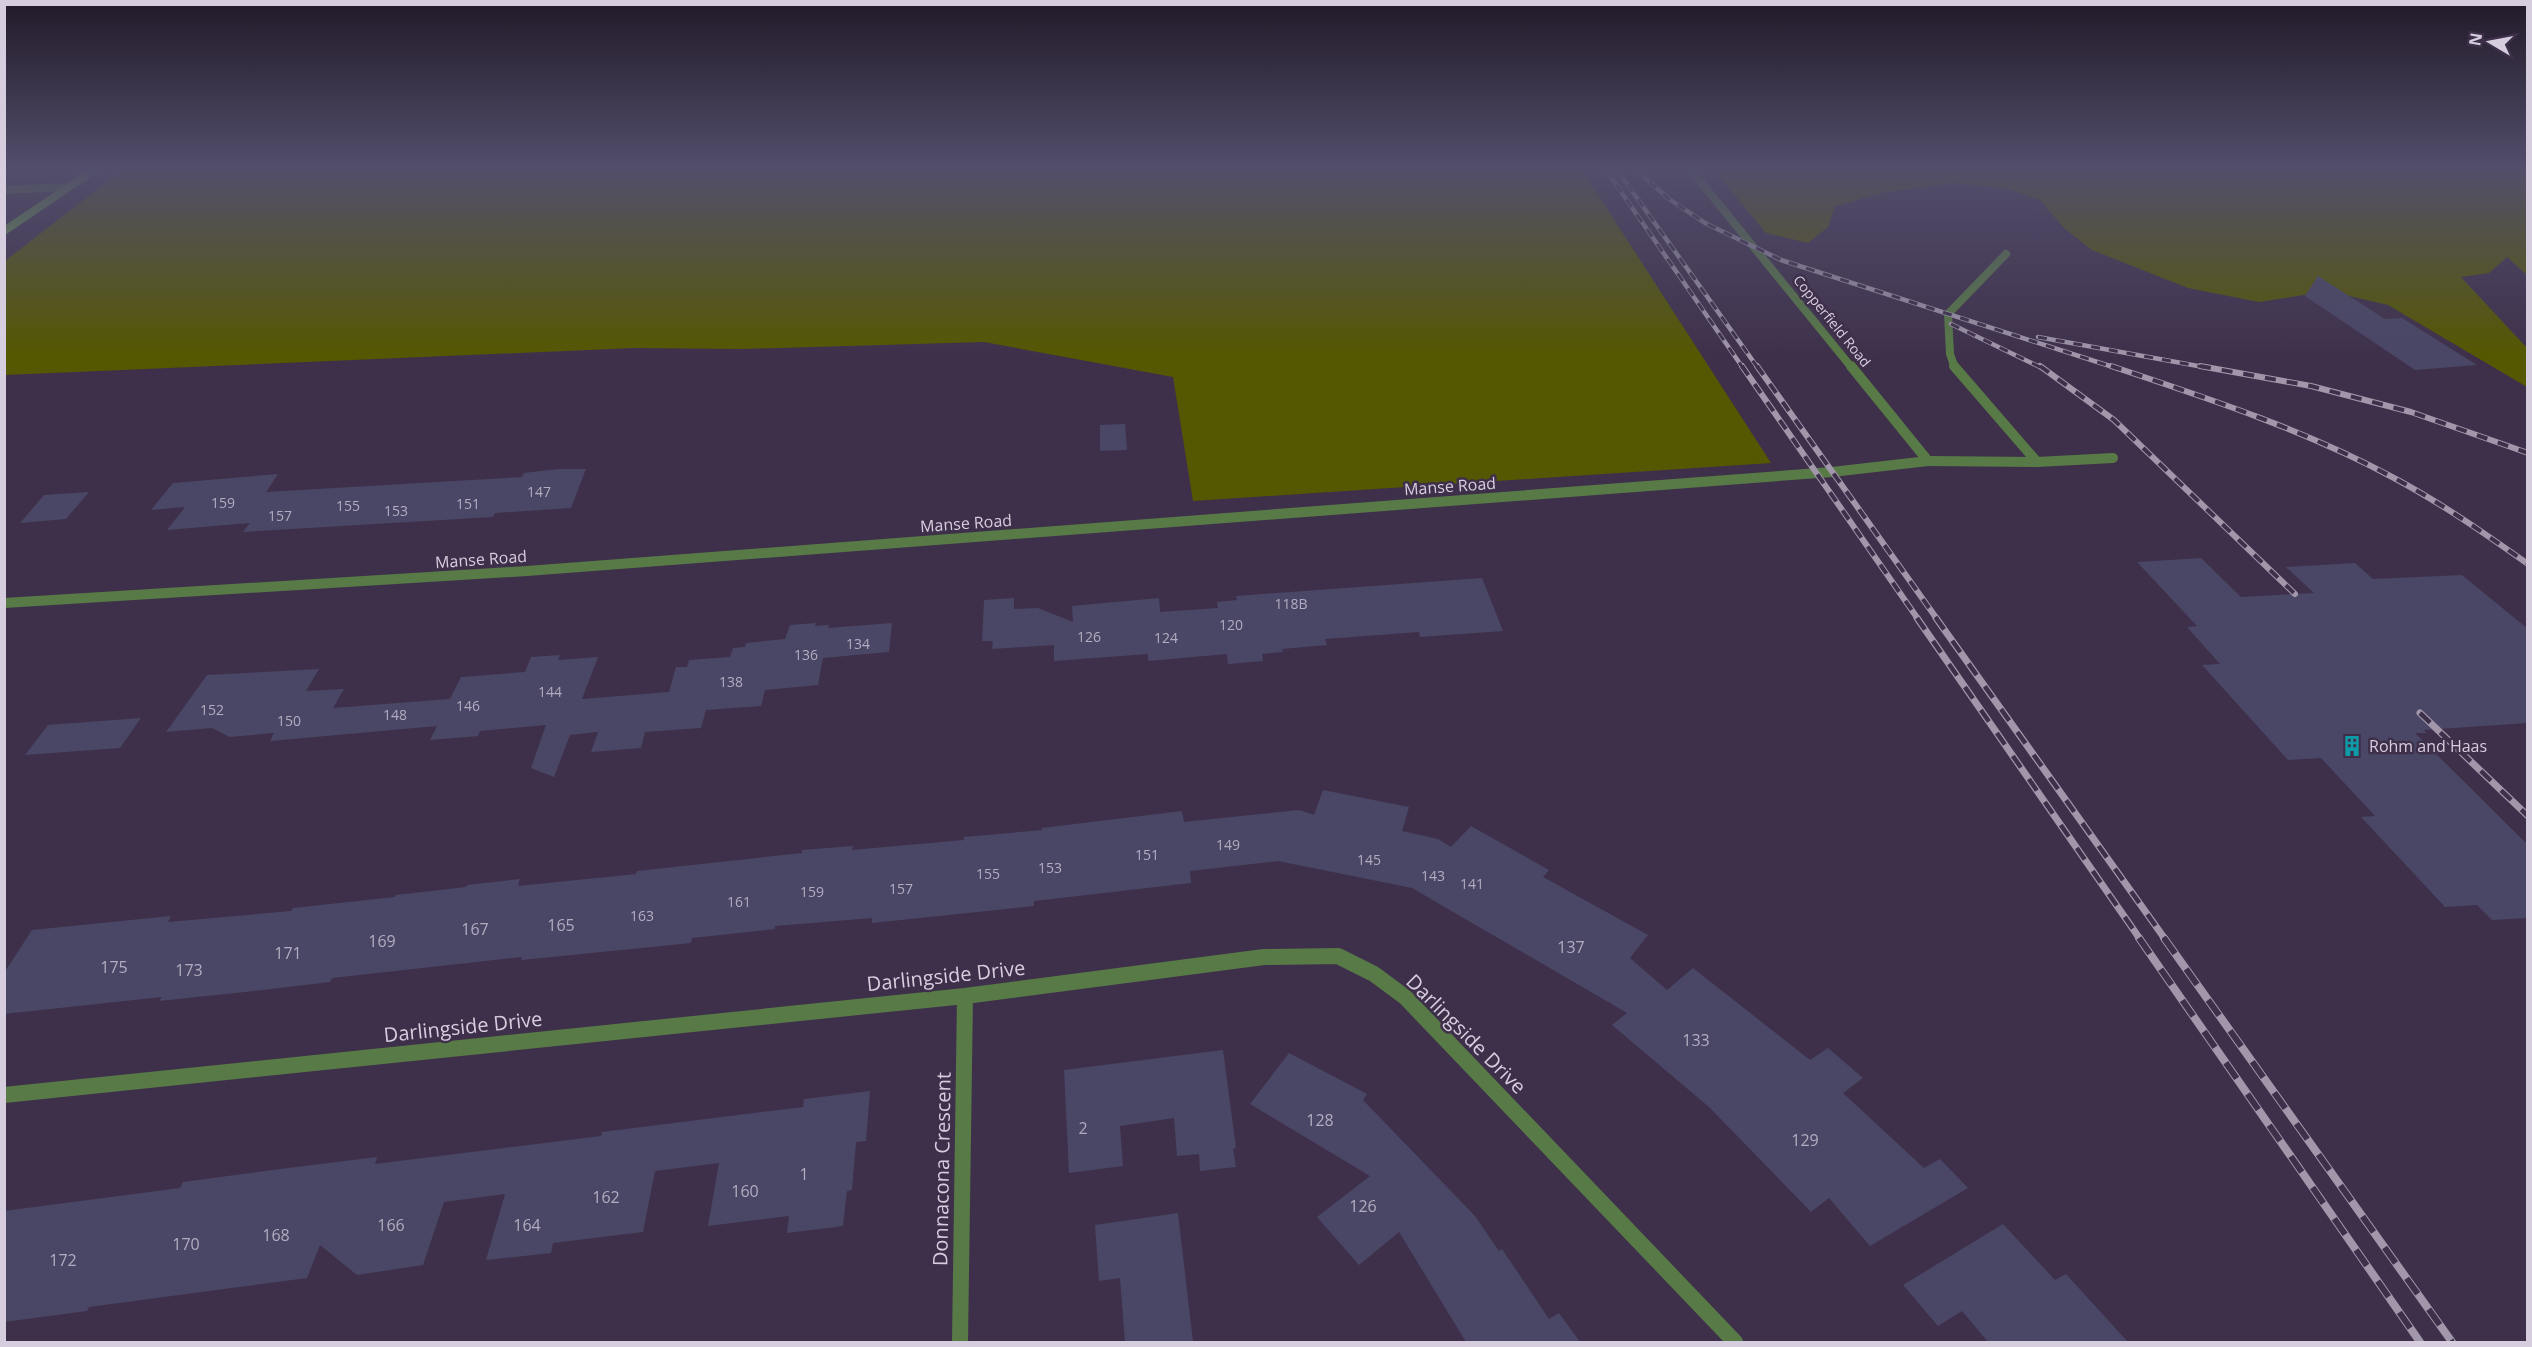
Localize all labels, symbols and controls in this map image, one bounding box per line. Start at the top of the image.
north arrow [2460,12,2520,72]
text: N [2463,31,2487,48]
street label: Copperfield Road [1789,271,1875,371]
street label: Manse Road [1403,472,1497,500]
house number: 147 [527,482,551,501]
house number: 159 [211,493,235,512]
house number: 151 [456,494,480,513]
house number: 155 [336,496,360,515]
house number: 153 [384,501,408,520]
house number: 157 [268,506,292,525]
street label: Manse Road [919,509,1013,537]
street label: Manse Road [434,545,528,573]
house number: 118B [1274,594,1308,613]
house number: 120 [1219,615,1243,634]
house number: 126 [1077,627,1101,646]
house number: 124 [1154,628,1178,647]
house number: 134 [846,634,870,653]
house number: 136 [794,645,818,664]
house number: 138 [719,672,743,691]
house number: 144 [538,682,562,701]
house number: 146 [456,696,480,715]
house number: 152 [200,700,224,719]
house number: 148 [383,705,407,724]
house number: 150 [277,711,301,730]
building icon: Rohm and Haas [2340,734,2364,758]
place label: Rohm and Haas [2369,735,2487,757]
house number: 149 [1216,835,1240,854]
house number: 151 [1135,845,1159,864]
house number: 145 [1357,850,1381,869]
house number: 153 [1038,858,1062,877]
house number: 155 [976,864,1000,883]
house number: 143 [1421,866,1445,885]
house number: 141 [1460,874,1484,893]
house number: 157 [889,879,913,898]
house number: 159 [800,882,824,901]
house number: 161 [727,892,751,911]
house number: 163 [630,906,654,925]
house number: 165 [547,914,575,936]
house number: 167 [461,918,489,940]
house number: 169 [368,930,396,952]
house number: 137 [1557,936,1585,958]
house number: 171 [274,942,302,964]
street label: Darlingside Drive [865,954,1027,997]
house number: 175 [100,956,128,978]
house number: 173 [175,959,203,981]
street label: Darlingside Drive [1401,968,1532,1099]
street label: Darlingside Drive [382,1005,544,1048]
house number: 133 [1682,1029,1710,1051]
street label: Donnacona Crescent [926,1072,957,1266]
house number: 128 [1306,1109,1334,1131]
house number: 2 [1078,1117,1088,1139]
house number: 129 [1791,1129,1819,1151]
house number: 1 [799,1163,809,1185]
house number: 160 [731,1180,759,1202]
house number: 162 [592,1186,620,1208]
house number: 126 [1349,1195,1377,1217]
house number: 166 [377,1214,405,1236]
house number: 164 [513,1214,541,1236]
house number: 168 [262,1224,290,1246]
house number: 170 [172,1233,200,1255]
house number: 172 [49,1249,77,1271]

